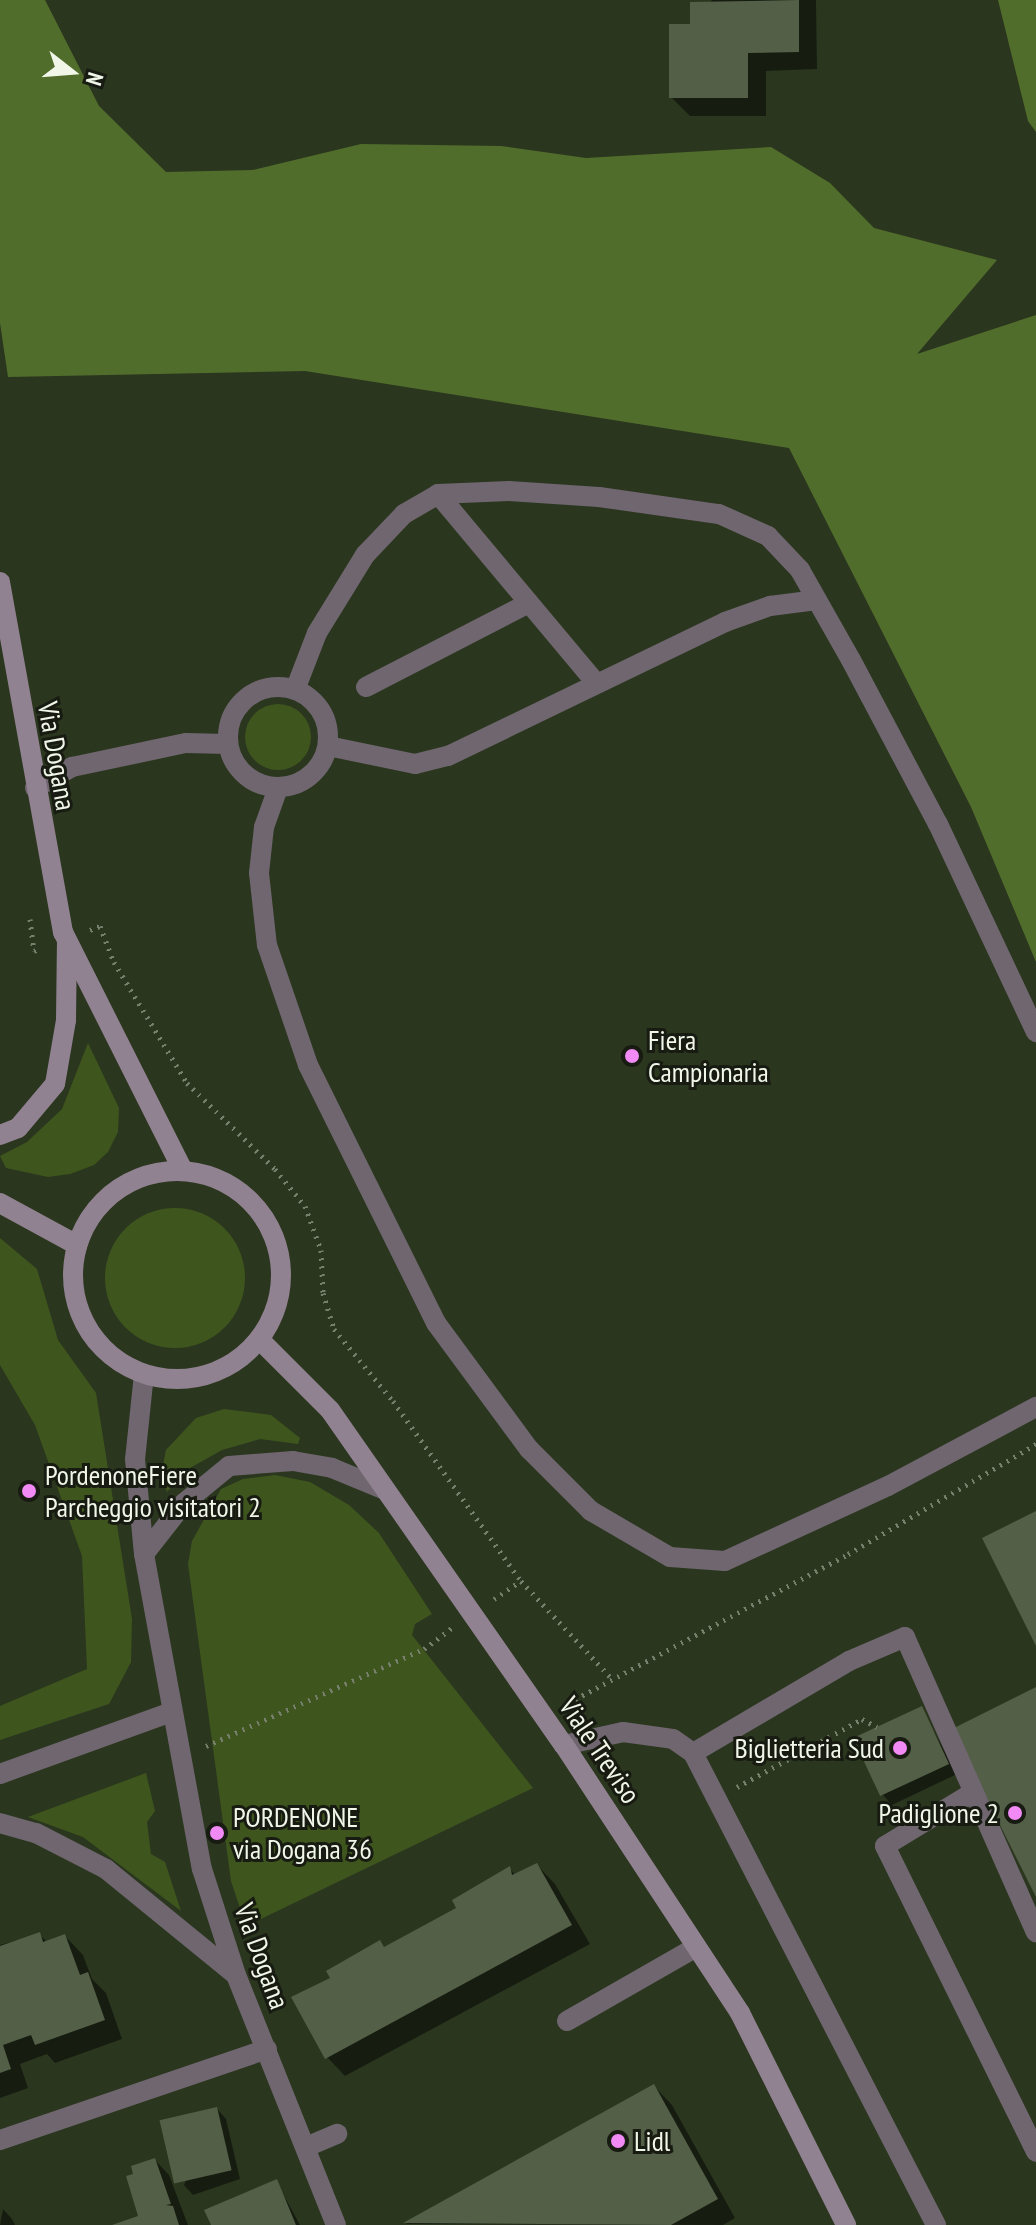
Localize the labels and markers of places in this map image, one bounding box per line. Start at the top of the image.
place label: Fiera Campionaria [648,1023,769,1089]
marker: Fiera Campionaria [623,1047,641,1065]
place label: PordenoneFiere Parcheggio visitatori 2 [45,1458,261,1524]
marker: PordenoneFiere Parcheggio visitatori 2 [20,1482,38,1500]
place label: Biglietteria Sud [735,1731,884,1765]
marker: Biglietteria Sud [891,1739,909,1757]
place label: Padiglione 2 [879,1796,999,1830]
place label: PORDENONE via Dogana 36 [233,1800,372,1866]
marker: Padiglione 2 [1006,1804,1024,1822]
marker: PORDENONE via Dogana 36 [208,1824,226,1842]
place label: Lidl [634,2124,670,2158]
marker: Lidl [609,2132,627,2150]

